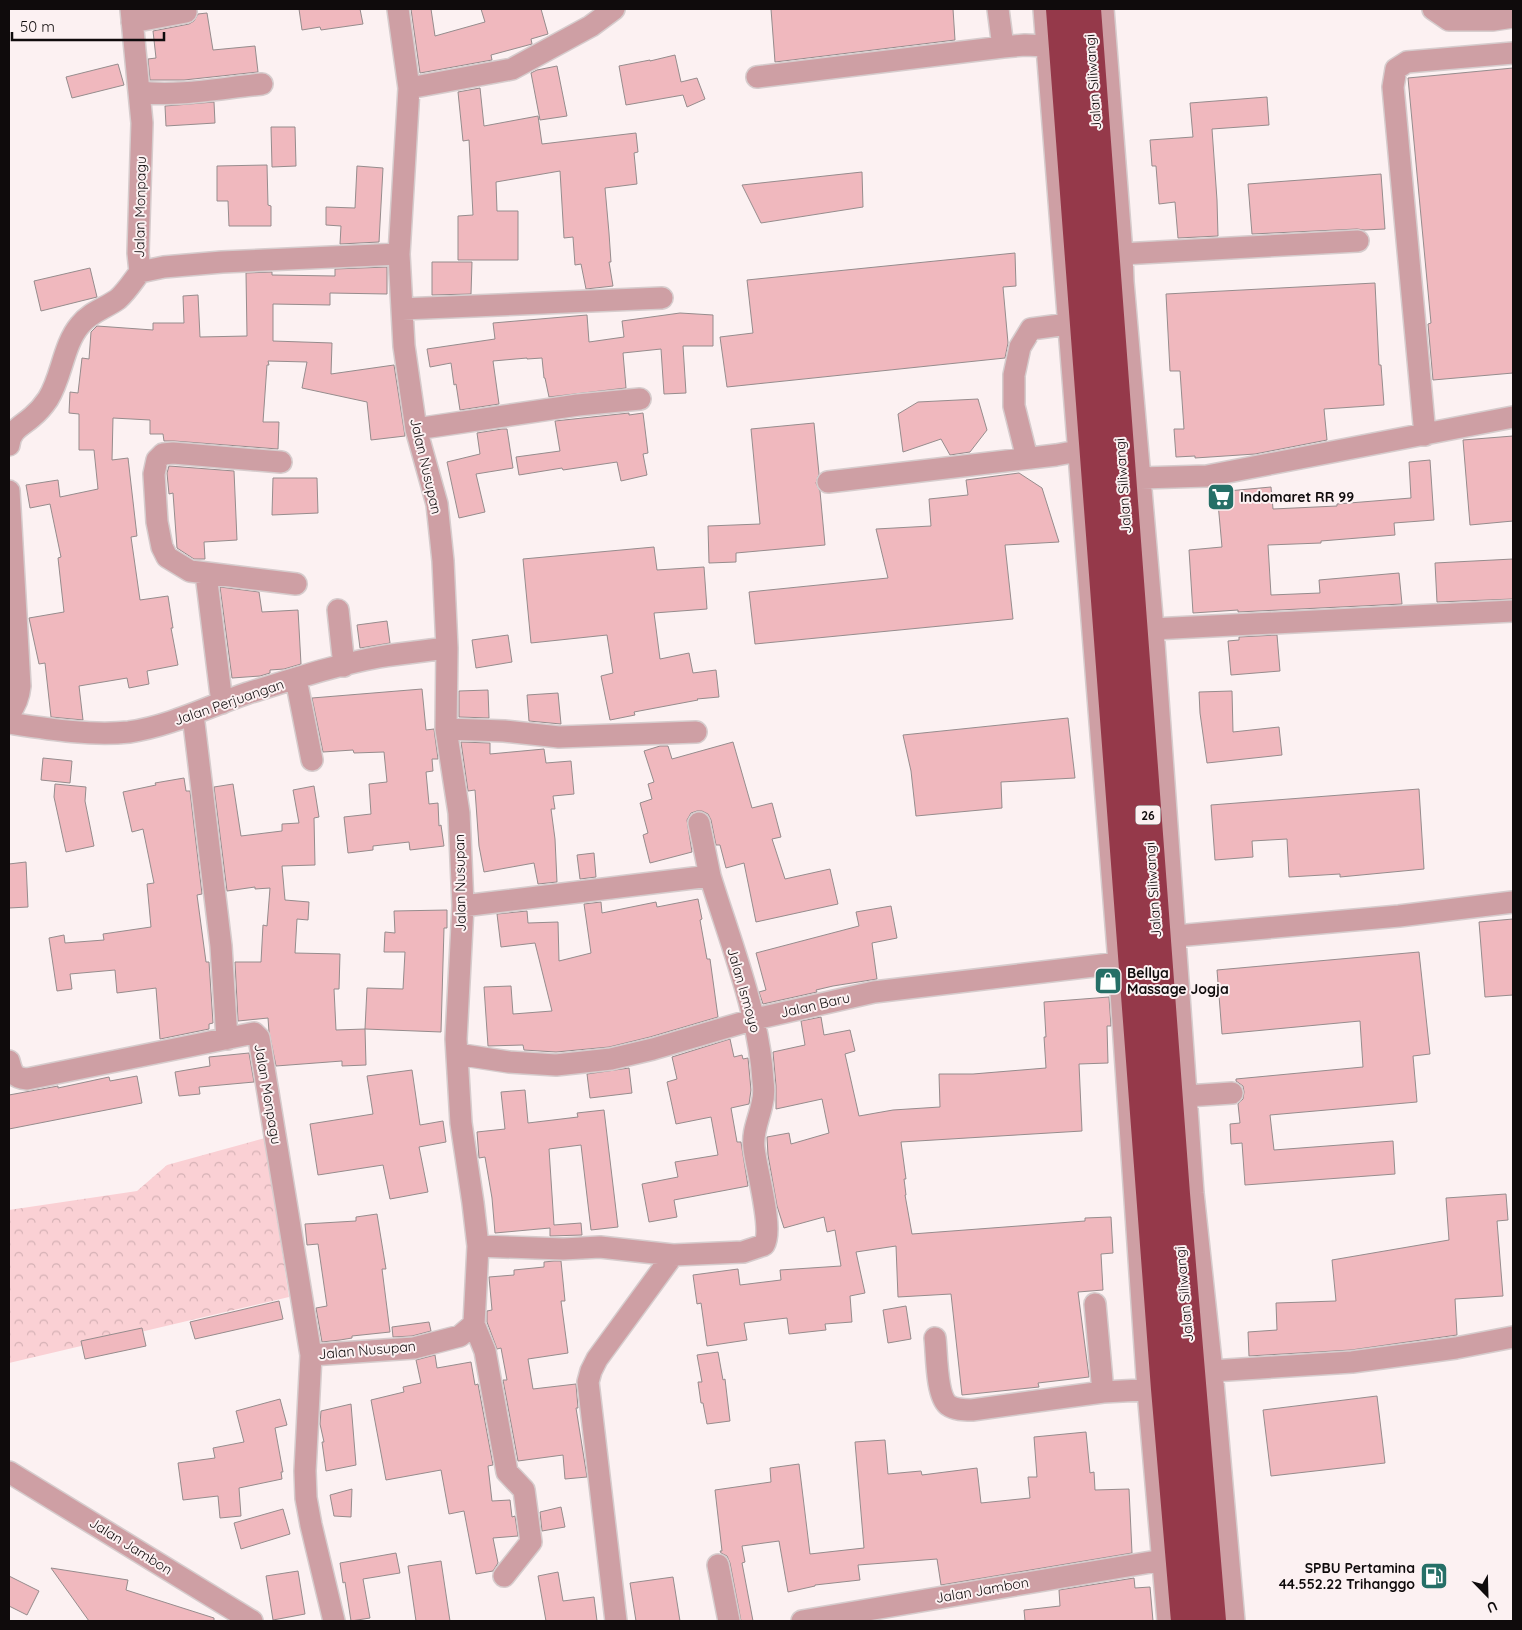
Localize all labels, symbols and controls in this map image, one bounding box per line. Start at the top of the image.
scale bar [12,10,165,42]
text: 50 m [20,17,55,36]
street label: Jalan Siliwangi [1081,33,1105,131]
street label: Jalan Monpagu [130,156,150,258]
street label: Jalan Nusupan [406,416,446,516]
street label: Jalan Siliwangi [1111,437,1135,535]
supermarket icon: Indomaret RR 99 [1206,482,1236,512]
place label: Indomaret RR 99 [1240,488,1354,506]
street label: Jalan Perjuangan [172,675,286,729]
road number: 26 [1136,806,1160,824]
street label: Jalan Nusupan [450,834,470,932]
street label: Jalan Siliwangi [1141,841,1165,939]
street label: Jalan Ismoyo [723,945,765,1035]
place label: Bellya Massage Jogja [1127,964,1229,998]
shop icon: Bellya Massage Jogja [1093,966,1123,996]
street label: Jalan Baru [778,988,852,1022]
street label: Jalan Monpagu [250,1042,286,1146]
street label: Jalan Siliwangi [1171,1245,1197,1343]
street label: Jalan Nusupan [317,1337,417,1363]
street label: Jalan Jambon [86,1513,176,1579]
place label: SPBU Pertamina 44.552.22 Trihanggo [1279,1559,1415,1593]
fuel station icon: SPBU Pertamina 44.552.22 Trihanggo [1419,1561,1449,1591]
north arrow [1462,1570,1512,1620]
street label: Jalan Jambon [934,1573,1030,1607]
text: U [1484,1597,1500,1617]

